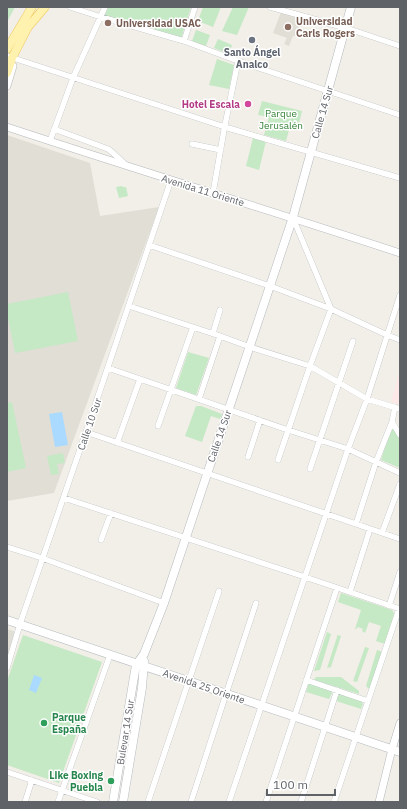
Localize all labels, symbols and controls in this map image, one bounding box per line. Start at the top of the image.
place label: Universidad Carls Rogers [296,15,355,40]
place label: Universidad USAC [116,17,202,30]
marker: Universidad USAC [103,18,113,28]
marker: Universidad Carls Rogers [283,22,293,32]
marker: Santo Ángel Analco [247,35,257,45]
place label: Santo Ángel Analco [224,44,280,71]
street label: Calle 14 Sur [309,84,336,140]
place label: Hotel Escala [182,98,240,111]
marker: Hotel Escala [243,99,253,109]
park label: Parque Jerusalén [259,107,303,132]
street label: Avenida 11 Oriente [160,172,246,209]
street label: Calle 10 Sur [74,396,105,452]
street label: Calle 14 Sur [204,408,235,464]
street label: Avenida 25 Oriente [161,666,247,707]
street label: Bulevar 14 Sur [114,698,137,766]
place label: Parque España [52,711,87,736]
marker: Parque España [39,718,49,728]
place label: Like Boxing Puebla [49,769,103,794]
scale bar [267,771,335,797]
marker: Like Boxing Puebla [106,776,116,786]
text: 100 m [273,777,308,792]

